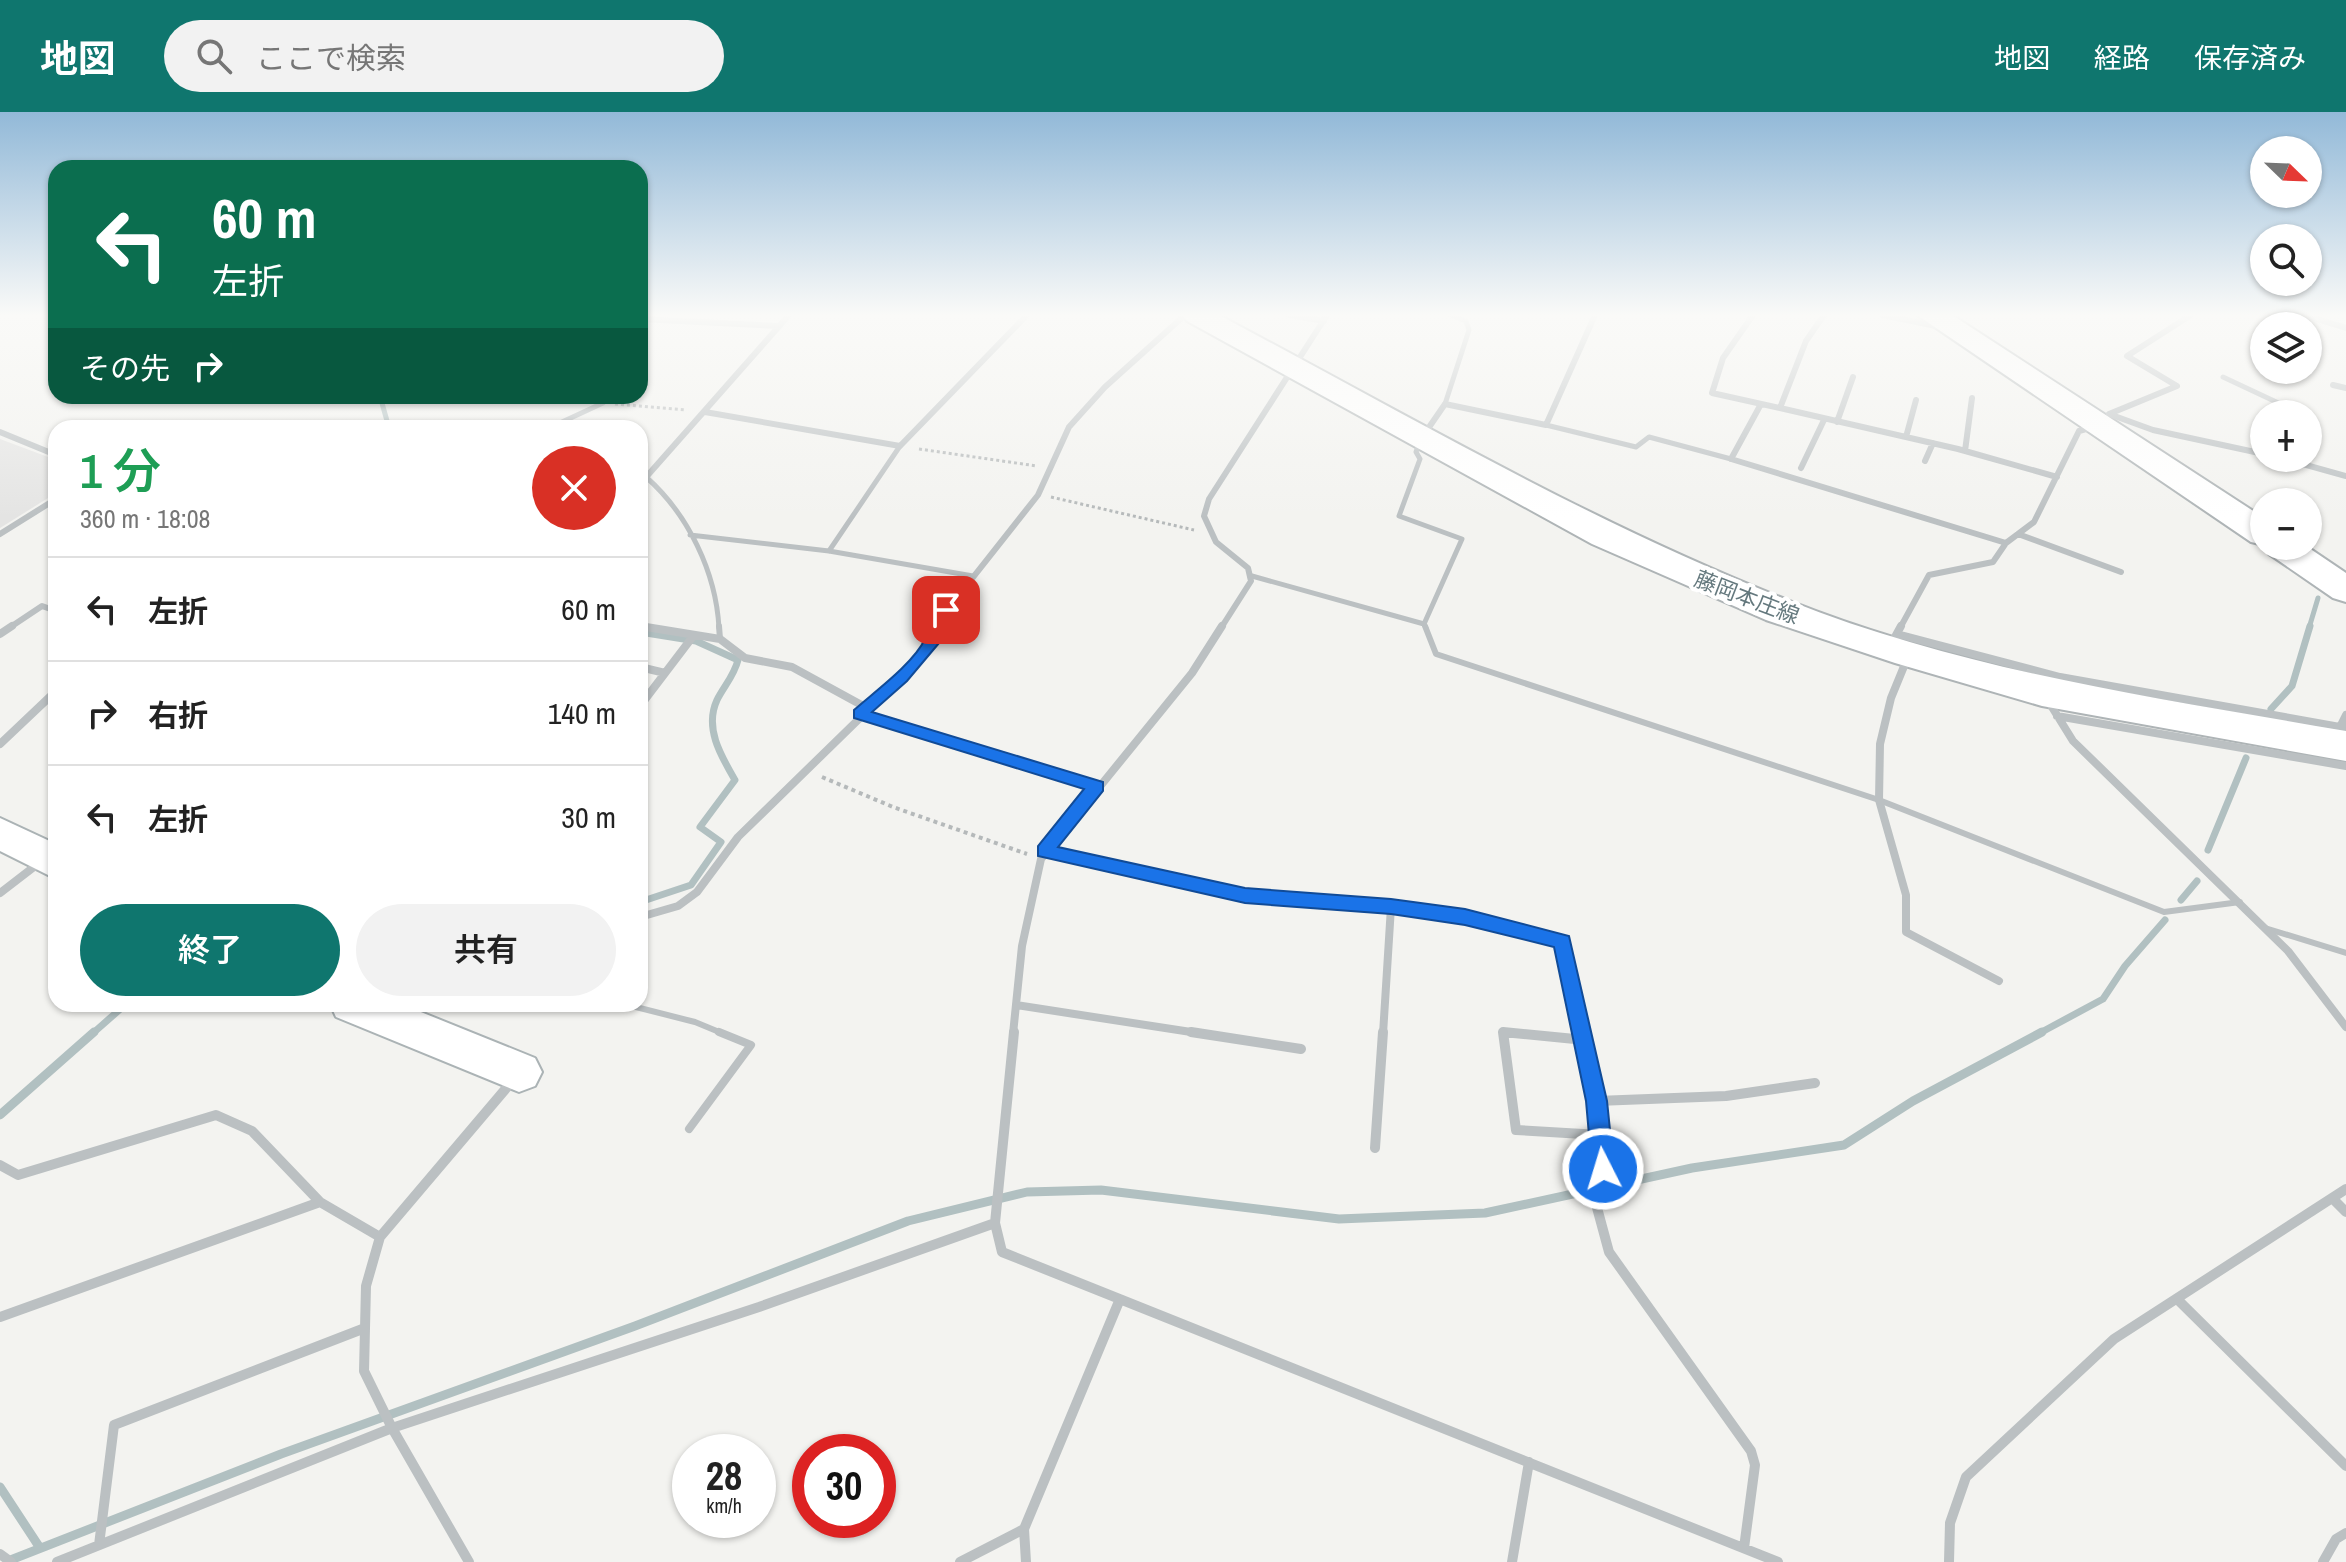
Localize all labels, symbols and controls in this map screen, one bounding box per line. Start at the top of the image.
search box [164,20,724,92]
text: 地図 [40,33,116,84]
icon: search [192,34,236,78]
text: ここで検索 [256,38,406,78]
text: 地図 [1994,39,2050,77]
text: 経路 [2094,39,2150,77]
text: 保存済み [2194,39,2306,77]
north arrow [2250,136,2322,208]
map controls [2250,136,2322,560]
text: 60 m [212,180,317,255]
icon: left [80,192,184,296]
button: search [2250,224,2322,296]
text: 左折 [212,257,284,305]
button: layers [2250,312,2322,384]
icon: right [186,344,230,388]
text: その先 [80,348,170,388]
button: + [2250,400,2322,472]
text: 1 分 [80,438,161,503]
button: close [532,446,616,530]
button: − [2250,488,2322,560]
text: 360 m · 18:08 [80,501,210,536]
street label: 藤岡本庄線 [1690,563,1804,631]
pin [912,576,980,644]
icon: left [80,587,124,631]
icon: arrive [924,588,968,632]
text: 60 m [561,589,616,629]
text: 左折 [148,591,208,631]
icon: right [80,691,124,735]
text: 140 m [548,693,616,733]
text: 右折 [148,695,208,735]
icon: left [80,795,124,839]
text: 30 m [561,797,616,837]
text: 左折 [148,799,208,839]
button: 終了 [80,904,340,996]
button: 共有 [356,904,616,996]
position arrow [1561,1127,1645,1211]
speed limit sign: 30 [792,1434,896,1538]
text: 28 [706,1449,742,1502]
text: km/h [706,1492,742,1519]

